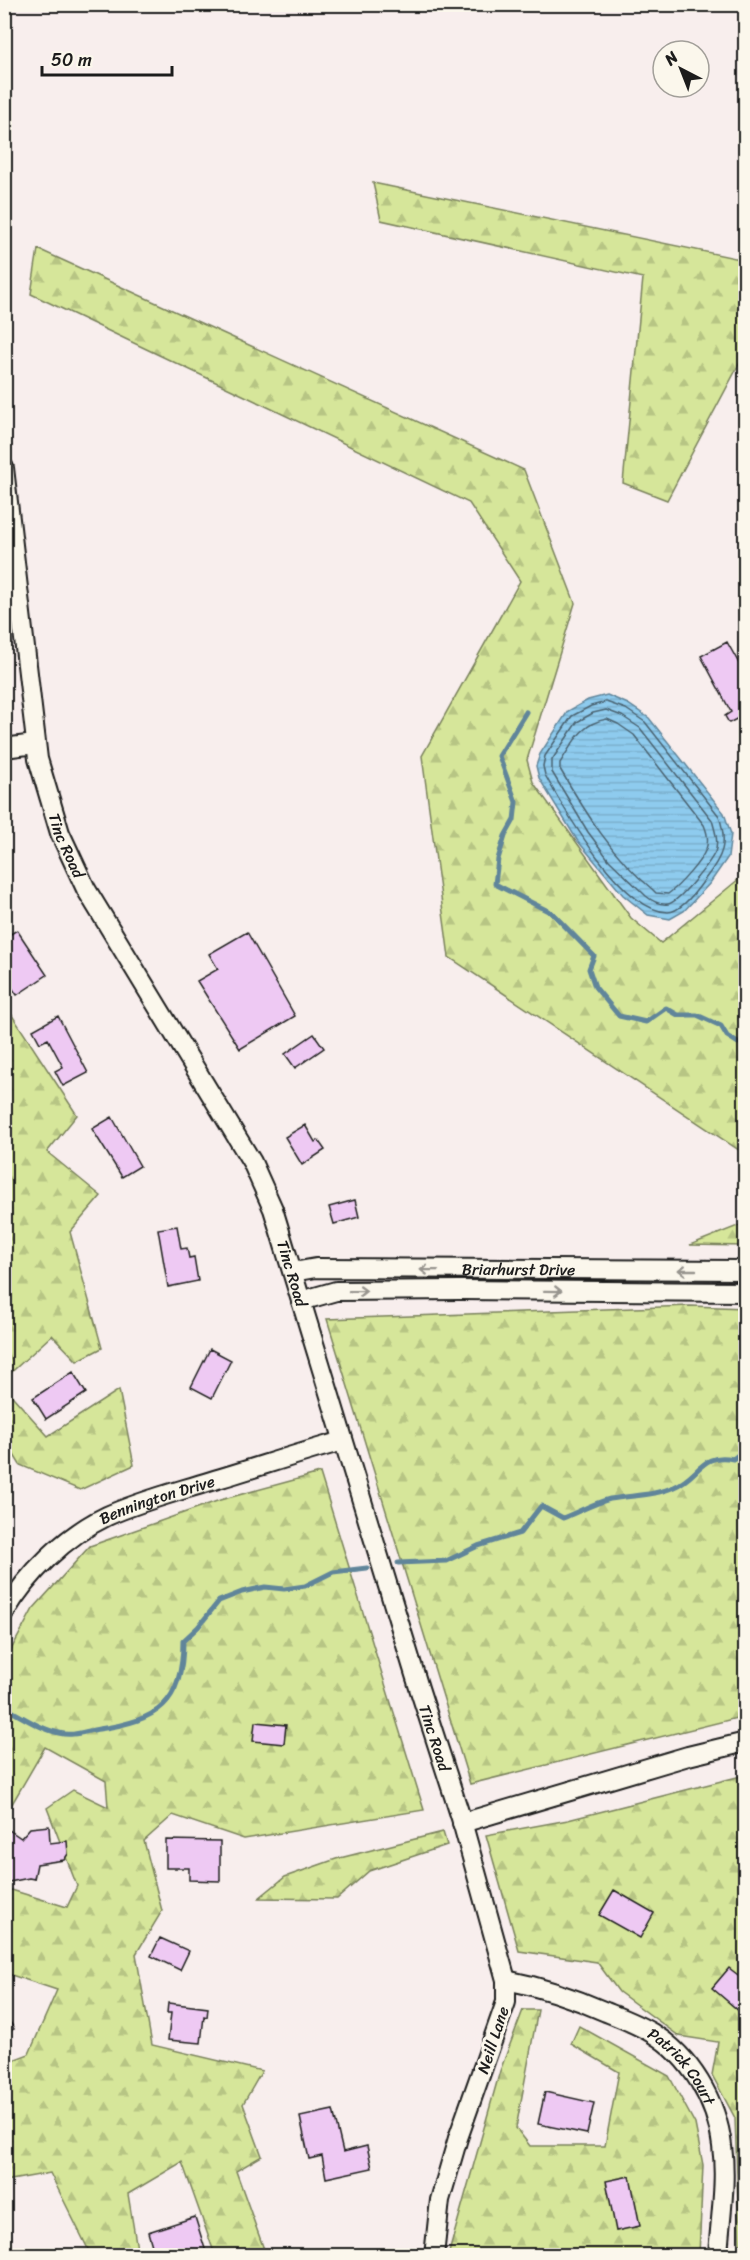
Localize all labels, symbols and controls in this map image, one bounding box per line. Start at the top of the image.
scale bar [42,39,172,77]
north arrow [651,39,711,99]
text: N [657,43,686,73]
text: 50 m [51,44,92,76]
street label: Tinc Road [40,809,94,884]
street label: Tinc Road [269,1236,317,1312]
street label: Briarhurst Drive [462,1254,575,1284]
one-way arrow [420,1264,440,1275]
one-way arrow [678,1264,698,1276]
one-way arrow [348,1285,368,1296]
one-way arrow [543,1285,563,1297]
street label: Bennington Drive [94,1466,218,1532]
street label: Tinc Road [411,1701,460,1776]
street label: Neill Lane [468,2003,518,2077]
street label: Patrick Court [642,2019,724,2110]

